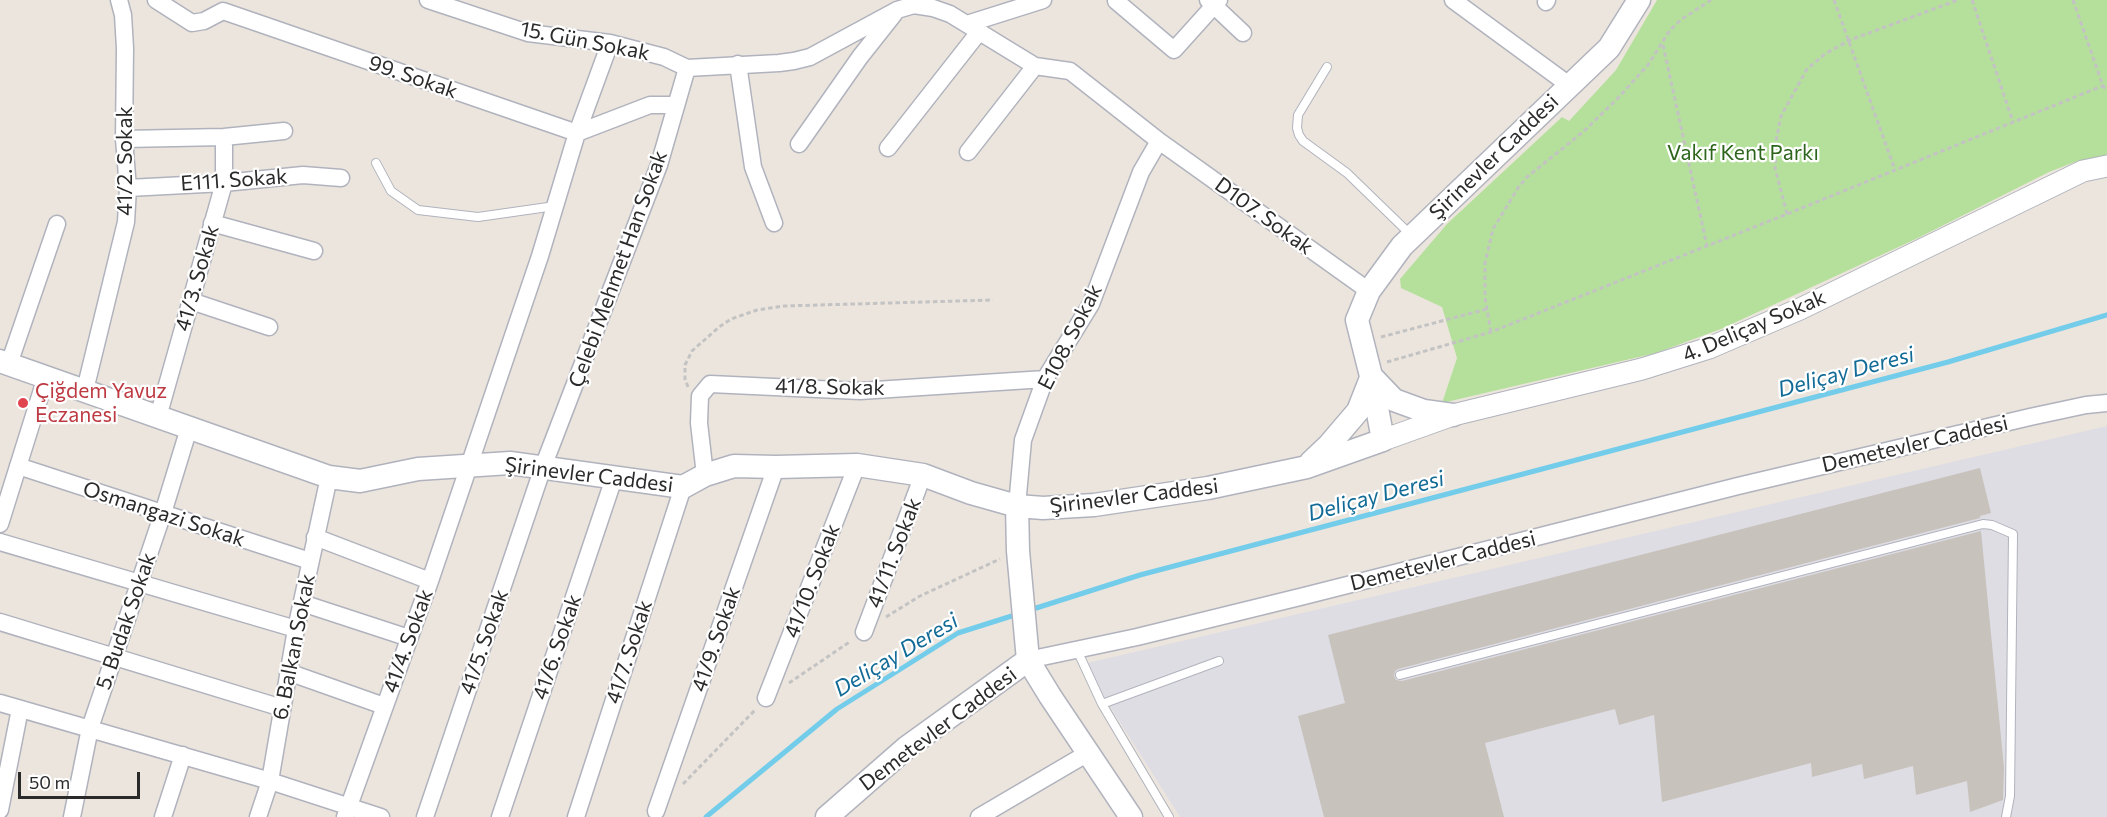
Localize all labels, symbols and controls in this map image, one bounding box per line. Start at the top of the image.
street label: 15. Gün Sokak [518,16,652,66]
street label: 99. Sokak [365,50,461,104]
street label: Şirinevler Caddesi [1424,89,1564,225]
street label: 41/2. Sokak [112,106,138,216]
park label: Vakıf Kent Parkı [1667,140,1819,166]
street label: Çelebi Mehmet Han Sokak [563,147,673,391]
street label: E111. Sokak [180,164,288,196]
street label: D107. Sokak [1210,172,1318,260]
street label: 41/3. Sokak [170,222,224,334]
street label: E108. Sokak [1033,280,1107,394]
street label: 4. Deliçay Sokak [1679,284,1829,368]
water label: Deliçay Deresi [1775,341,1917,403]
street label: 41/8. Sokak [775,373,885,401]
place label: Çiğdem Yavuz Eczanesi [35,378,167,428]
marker: Çiğdem Yavuz Eczanesi [16,396,30,410]
street label: Demetevler Caddesi [1819,410,2011,478]
street label: Şirinevler Caddesi [503,452,675,498]
water label: Deliçay Deresi [1305,465,1447,527]
street label: Şirinevler Caddesi [1048,473,1220,519]
street label: Osmangazi Sokak [80,476,248,552]
street label: 41/11. Sokak [861,494,927,612]
street label: 41/10. Sokak [779,520,845,642]
street label: Demetevler Caddesi [1348,526,1538,596]
street label: 5. Budak Sokak [91,549,161,693]
street label: 6. Balkan Sokak [267,572,321,722]
street label: 41/9. Sokak [686,583,746,695]
street label: 41/4. Sokak [378,586,438,696]
street label: 41/5. Sokak [454,586,514,698]
street label: 41/6. Sokak [527,591,587,703]
street label: 41/7. Sokak [600,597,658,707]
water label: Deliçay Deresi [829,608,963,702]
street label: Demetevler Caddesi [854,662,1022,796]
scale bar [21,760,142,798]
text: 50 m [29,771,70,793]

